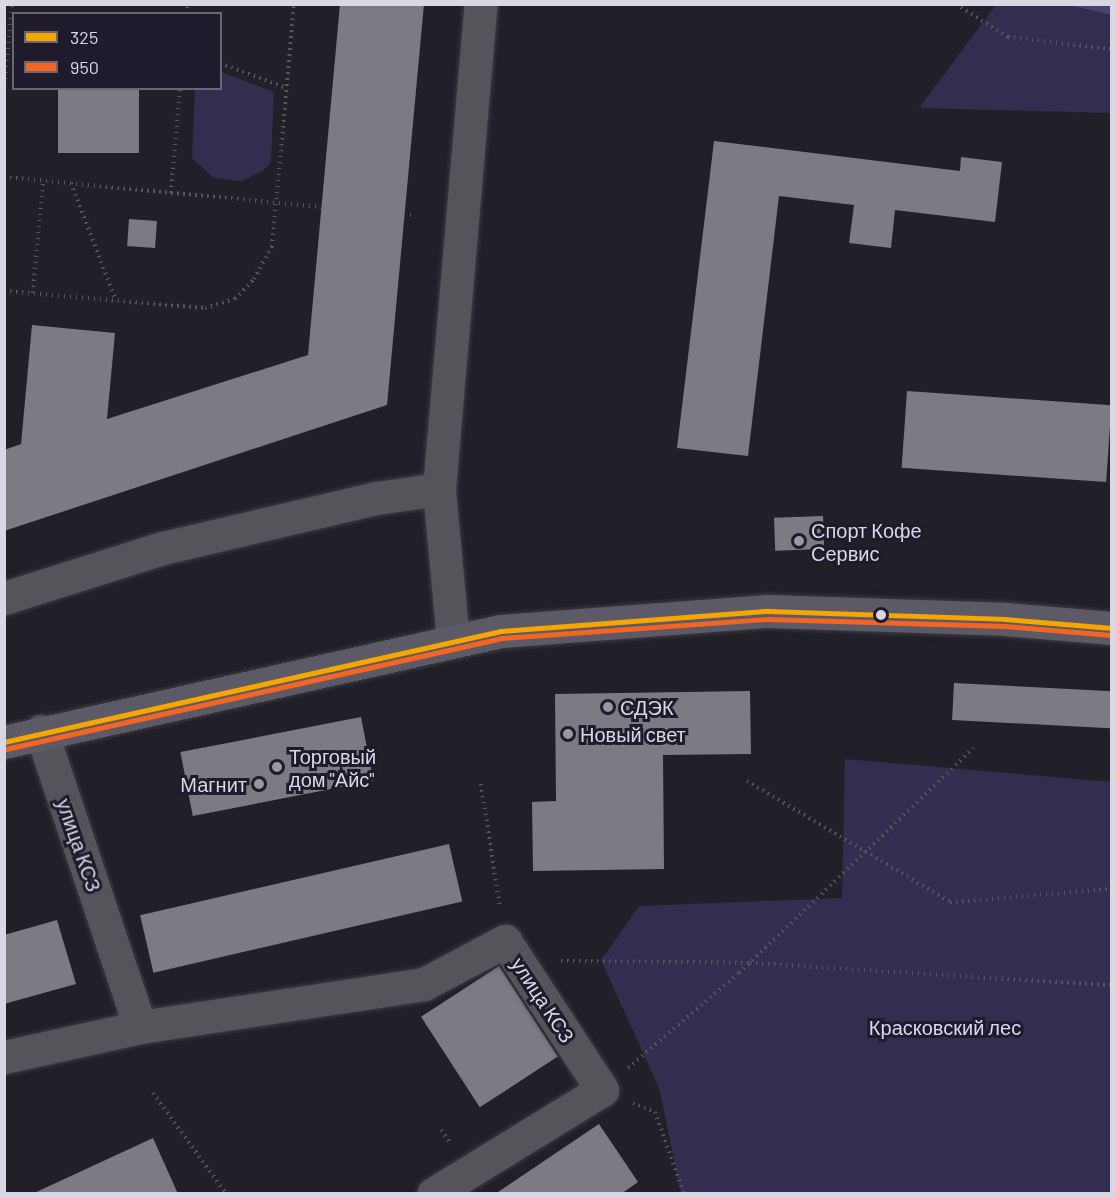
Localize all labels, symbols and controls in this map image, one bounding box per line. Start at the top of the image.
legend [12,12,222,90]
text: 325 [70,26,98,48]
text: 950 [70,56,99,78]
place label: Спорт Кофе Сервис [811,518,922,565]
marker: Спорт Кофе Сервис [792,534,806,548]
unlabelled marker [875,609,887,621]
place label: СДЭК [620,695,674,719]
marker: СДЭК [601,700,615,714]
place label: Новый свет [580,722,686,746]
marker: Новый свет [561,727,575,741]
place label: Торговый дом "Айс" [289,744,376,791]
marker: Торговый дом "Айс" [270,760,284,774]
place label: Магнит [180,772,247,796]
marker: Магнит [252,777,266,791]
street label: улица КСЗ [52,795,106,895]
street label: улица КСЗ [507,953,579,1047]
park label: Красковский лес [869,1015,1021,1039]

